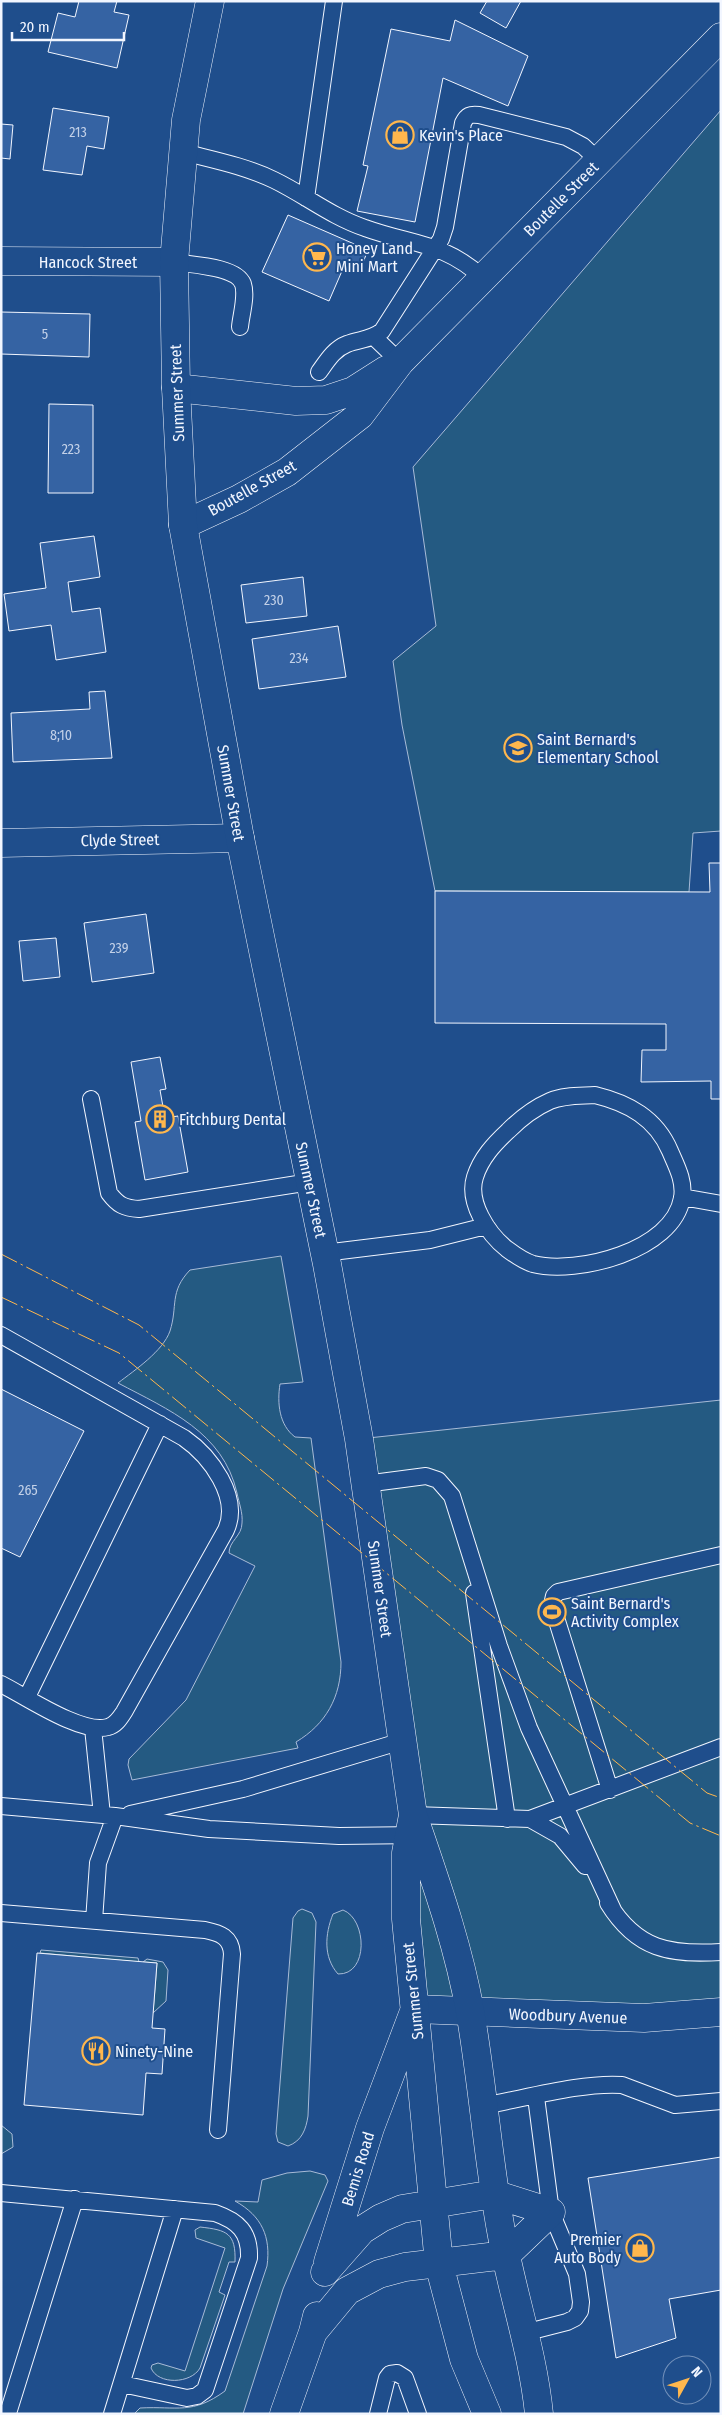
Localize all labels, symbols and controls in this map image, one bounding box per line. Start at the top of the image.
scale bar [12,10,125,42]
text: 20 m [20,18,50,36]
shop icon: Kevin's Place [385,120,415,150]
house number: 213 [69,124,87,141]
place label: Kevin's Place [419,126,503,145]
street label: Boutelle Street [520,157,603,240]
place label: Honey Land Mini Mart [336,239,413,276]
supermarket icon: Honey Land Mini Mart [302,242,332,272]
street label: Hancock Street [39,253,138,272]
house number: 5 [42,326,48,343]
street label: Summer Street [166,343,188,442]
house number: 223 [62,441,80,458]
street label: Boutelle Street [205,456,300,520]
house number: 230 [264,592,284,609]
house number: 234 [289,650,309,667]
house number: 8;10 [50,727,72,744]
place label: Saint Bernard's Elementary School [537,730,659,767]
school or university icon: Saint Bernard's Elementary School [503,733,533,763]
street label: Summer Street [213,743,249,843]
street label: Clyde Street [80,830,160,850]
house number: 239 [109,940,129,957]
building icon: Fitchburg Dental [145,1104,175,1134]
place label: Fitchburg Dental [179,1110,286,1129]
street label: Summer Street [292,1140,331,1240]
house number: 265 [18,1482,38,1499]
street label: Summer Street [364,1539,396,1639]
place label: Saint Bernard's Activity Complex [571,1594,679,1631]
sports icon: Saint Bernard's Activity Complex [537,1597,567,1627]
street label: Summer Street [398,1941,428,2040]
street label: Woodbury Avenue [508,2004,628,2028]
restaurant icon: Ninety-Nine [81,2036,111,2066]
place label: Ninety-Nine [115,2042,193,2061]
street label: Bemis Road [338,2130,378,2208]
place label: Premier Auto Body [554,2230,622,2267]
shop icon: Premier Auto Body [625,2233,655,2263]
north arrow [662,2355,712,2405]
text: N [687,2363,706,2381]

